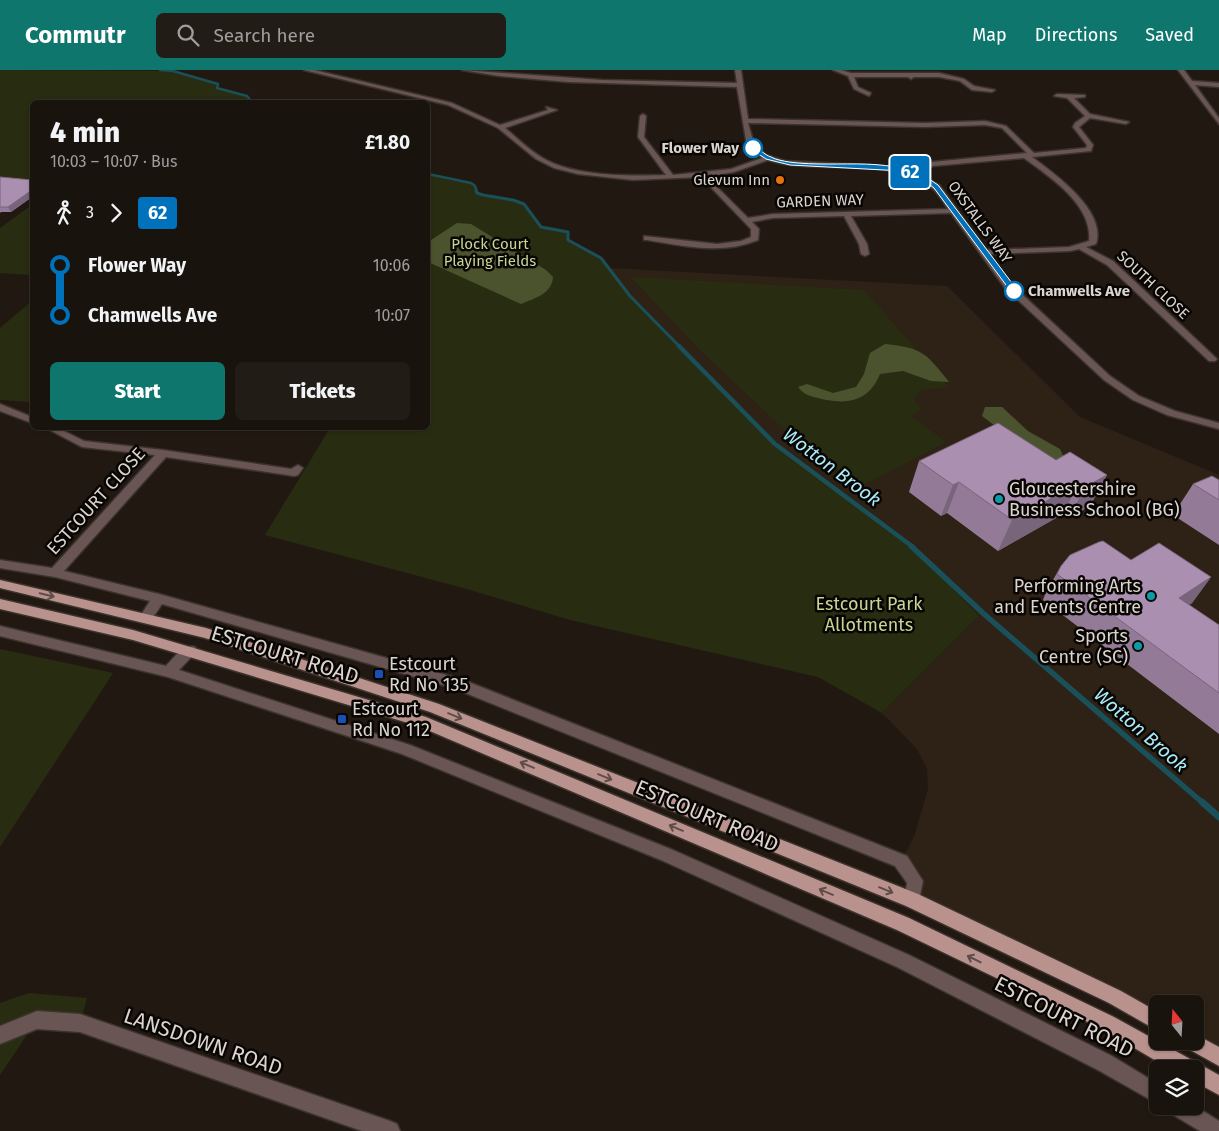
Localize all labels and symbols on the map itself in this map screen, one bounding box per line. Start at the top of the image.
marker: Flower Way [743,138,763,158]
place label: Flower Way [662,139,739,157]
line badge: 62 [888,156,932,188]
place label: Glevum Inn [693,171,770,189]
marker: Glevum Inn [774,174,786,186]
street label: OXSTALLS WAY [944,177,1016,267]
street label: GARDEN WAY [776,190,865,212]
park label: Plock Court Playing Fields [444,235,536,270]
street label: SOUTH CLOSE [1113,247,1193,323]
marker: Chamwells Ave [1004,281,1024,301]
place label: Chamwells Ave [1028,282,1130,300]
water label: Wotton Brook [778,423,886,511]
street label: ESTCOURT CLOSE [42,443,150,559]
place label: Gloucestershire Business School (BG) [1009,478,1180,521]
marker: Gloucestershire Business School (BG) [993,493,1005,505]
place label: Performing Arts and Events Centre [994,575,1141,618]
marker: Performing Arts and Events Centre [1145,590,1157,602]
one-way arrow [39,591,55,600]
park label: Estcourt Park Allotments [815,593,923,636]
street label: ESTCOURT ROAD [208,620,362,690]
place label: Sports Centre (SC) [1039,625,1128,668]
marker: Sports Centre (SC) [1132,640,1144,652]
place label: Estcourt Rd No 135 [389,653,469,696]
marker: Estcourt Rd No 135 [373,668,385,680]
water label: Wotton Brook [1089,683,1193,777]
place label: Estcourt Rd No 112 [352,698,430,741]
one-way arrow [446,712,462,721]
marker: Estcourt Rd No 112 [336,713,348,725]
one-way arrow [520,760,535,770]
one-way arrow [597,772,612,782]
street label: ESTCOURT ROAD [631,774,783,858]
one-way arrow [669,823,684,833]
one-way arrow [878,885,893,895]
one-way arrow [819,886,834,896]
one-way arrow [967,953,982,963]
street label: ESTCOURT ROAD [990,971,1138,1063]
north arrow [1149,995,1204,1050]
street label: LANSDOWN ROAD [120,1003,286,1081]

